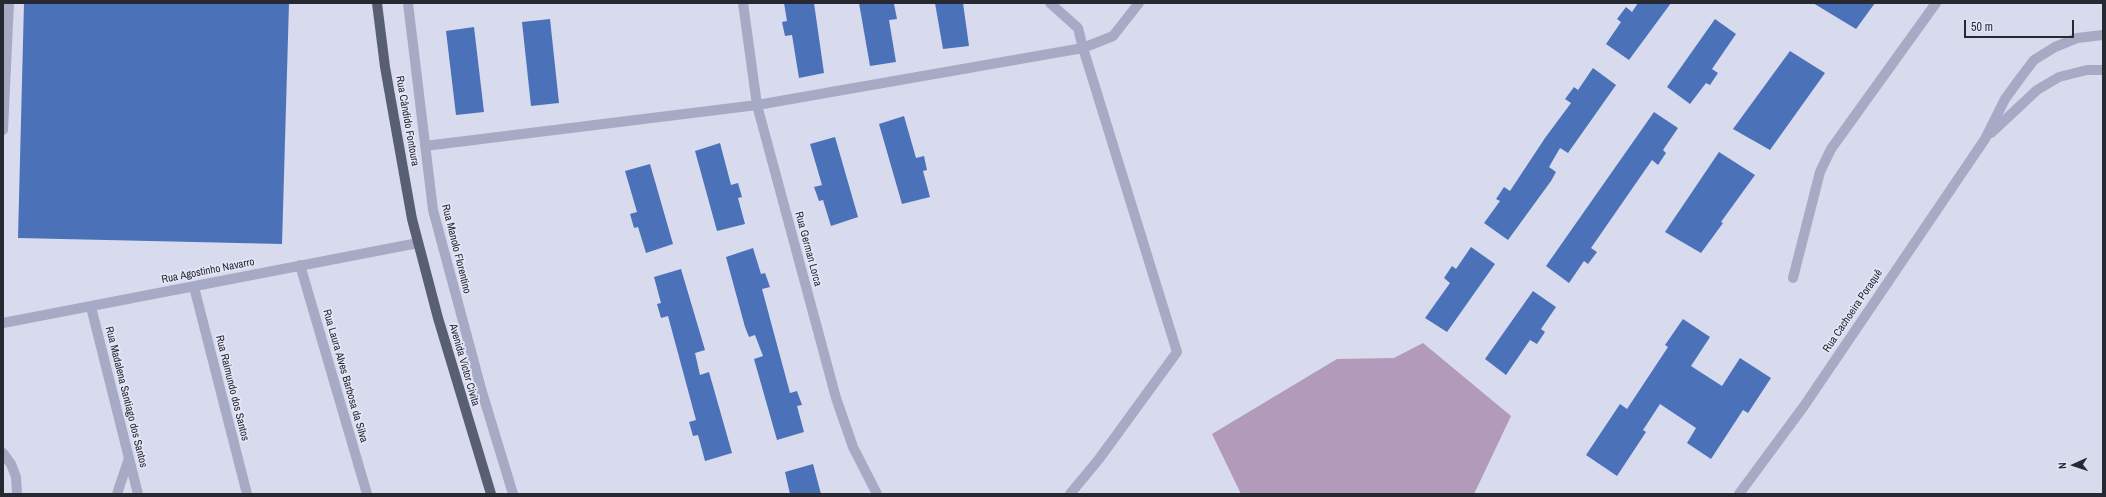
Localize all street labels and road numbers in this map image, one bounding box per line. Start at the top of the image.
street label: Rua Cândido Fontoura [393,75,421,167]
street label: Rua Manolo Florentino [438,203,474,295]
street label: Rua German Lorca [792,210,824,288]
street label: Rua Agostinho Navarro [160,256,256,286]
street label: Rua Cachoeira Poraquê [1820,267,1886,355]
street label: Rua Laura Alves Barbosa da Silva [320,308,370,444]
street label: Avenida Victor Civita [446,322,482,408]
street label: Rua Madalena Santiago dos Santos [102,325,150,469]
street label: Rua Raimundo dos Santos [212,334,252,442]

